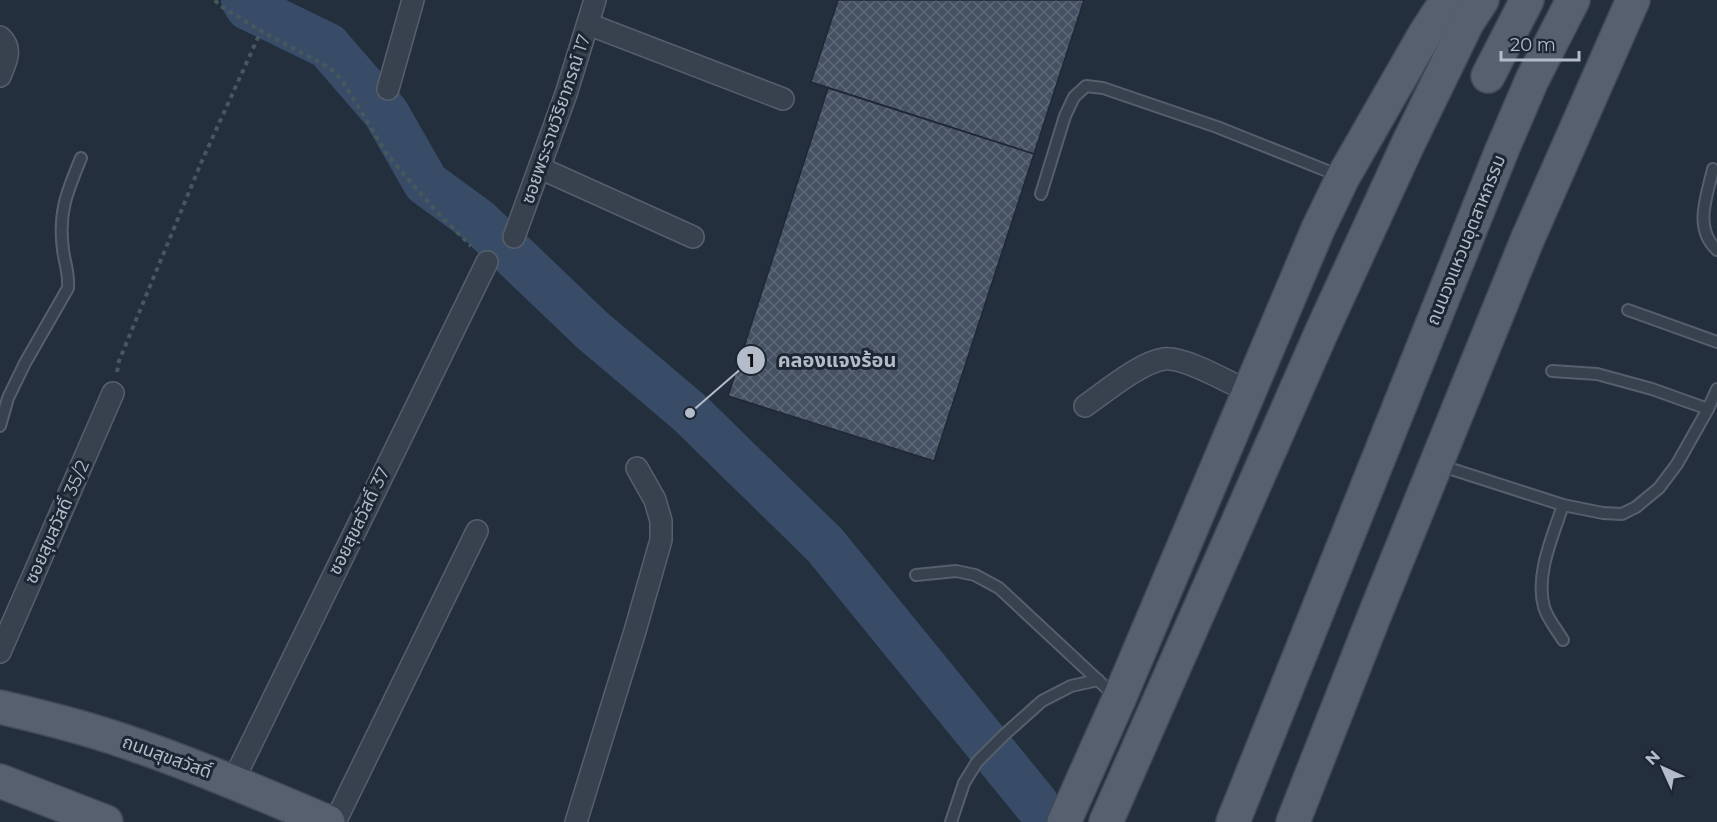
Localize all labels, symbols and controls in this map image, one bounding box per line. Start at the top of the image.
scale bar [1501,24,1579,62]
street label: ซอยพระราชวิริยาภรณ์ 17 [517,31,595,207]
text: 20 m [1510,34,1556,56]
street label: ถนนวงแหวนอุตสาหกรรม [1422,152,1510,328]
callout: คลองแจงร้อน [736,341,909,379]
text: คลองแจงร้อน [778,348,896,372]
text: 1 [747,350,755,372]
street label: ซอยสุขสวัสดิ์ 35/2 [20,457,94,587]
street label: ซอยสุขสวัสดิ์ 37 [323,464,395,578]
street label: ถนนสุขสวัสดิ์ [119,731,215,783]
north arrow [1633,738,1693,798]
text: N [1641,746,1664,769]

